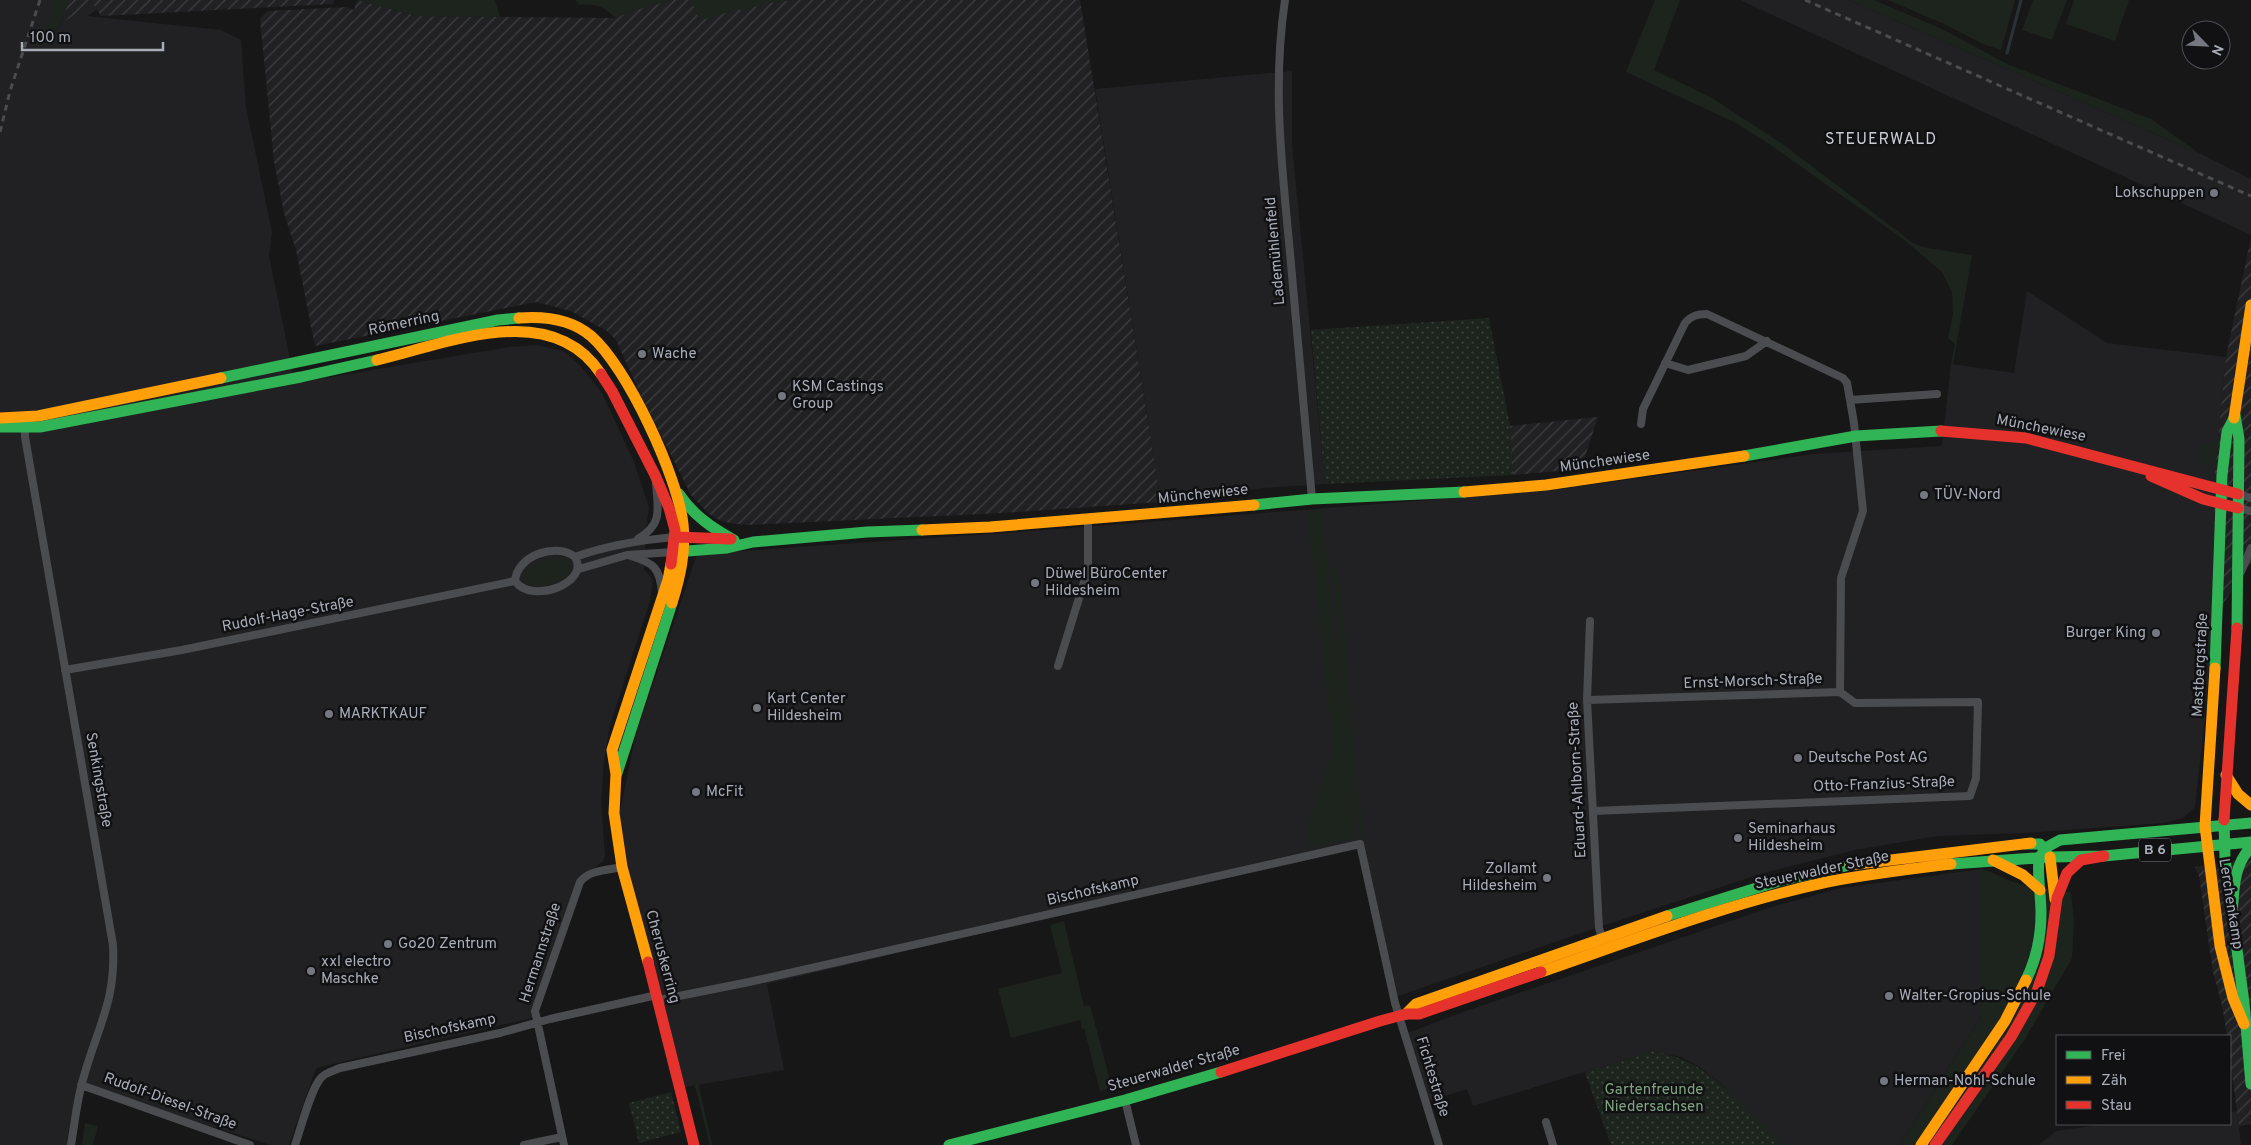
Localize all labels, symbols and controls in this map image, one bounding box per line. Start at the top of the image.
scale bar [22,20,164,52]
north arrow [2181,20,2231,70]
text: 100 m [30,29,71,48]
text: N [2207,42,2226,58]
district label: STEUERWALD [1825,130,1937,150]
place label: Lokschuppen [2114,184,2204,203]
marker: Lokschuppen [2208,187,2220,199]
street label: Lademühlenfeld [1262,196,1290,306]
street label: Römerring [367,307,441,341]
place label: Wache [652,345,697,364]
marker: Wache [636,348,648,360]
place label: KSM Castings Group [792,378,884,414]
marker: KSM Castings Group [776,390,788,402]
street label: Münchewiese [1995,411,2087,447]
street label: Münchewiese [1559,446,1651,478]
street label: Münchewiese [1157,481,1249,509]
place label: TÜV-Nord [1934,485,2001,505]
marker: TÜV-Nord [1918,489,1930,501]
place label: Düwel BüroCenter Hildesheim [1045,565,1168,601]
marker: Düwel BüroCenter Hildesheim [1029,577,1041,589]
street label: Rudolf-Hage-Straße [220,593,356,637]
street label: Mastbergstraße [2189,612,2213,718]
place label: Burger King [2065,624,2146,643]
marker: Burger King [2150,627,2162,639]
street label: Ernst-Morsch-Straße [1683,670,1823,694]
place label: Kart Center Hildesheim [767,690,846,726]
street label: Eduard-Ahlborn-Straße [1564,701,1592,859]
marker: Kart Center Hildesheim [751,702,763,714]
place label: MARKTKAUF [339,705,427,724]
marker: MARKTKAUF [323,708,335,720]
street label: Senkingstraße [80,731,116,829]
place label: Deutsche Post AG [1808,749,1928,768]
marker: Deutsche Post AG [1792,752,1804,764]
street label: Otto-Franzius-Straße [1813,773,1955,797]
place label: McFit [706,783,744,802]
marker: McFit [690,786,702,798]
place label: Seminarhaus Hildesheim [1748,820,1836,856]
marker: Seminarhaus Hildesheim [1732,832,1744,844]
road number: B 6 [2139,838,2171,862]
street label: Steuerwalder Straße [1753,847,1891,895]
street label: Lerchenkamp [2213,857,2247,951]
place label: Zollamt Hildesheim [1462,860,1537,896]
street label: Bischofskamp [1045,871,1141,911]
marker: Zollamt Hildesheim [1541,872,1553,884]
street label: Hermannstraße [516,901,566,1005]
street label: Cheruskerring [640,908,684,1006]
place label: Go20 Zentrum [398,935,497,954]
marker: Go20 Zentrum [382,938,394,950]
place label: xxl electro Maschke [321,953,391,989]
marker: xxl electro Maschke [305,965,317,977]
place label: Walter-Gropius-Schule [1899,987,2051,1006]
marker: Walter-Gropius-Schule [1883,990,1895,1002]
street label: Bischofskamp [402,1010,498,1048]
street label: Fichtestraße [1411,1034,1453,1120]
legend [2056,1035,2231,1125]
street label: Steuerwalder Straße [1106,1041,1242,1097]
text: Frei [2101,1047,2126,1066]
street label: Rudolf-Diesel-Straße [101,1069,239,1135]
place label: Herman-Nohl-Schule [1894,1072,2036,1091]
text: Zäh [2101,1072,2127,1091]
marker: Herman-Nohl-Schule [1878,1075,1890,1087]
park label: Gartenfreunde Niedersachsen [1604,1081,1704,1117]
text: Stau [2101,1097,2132,1116]

